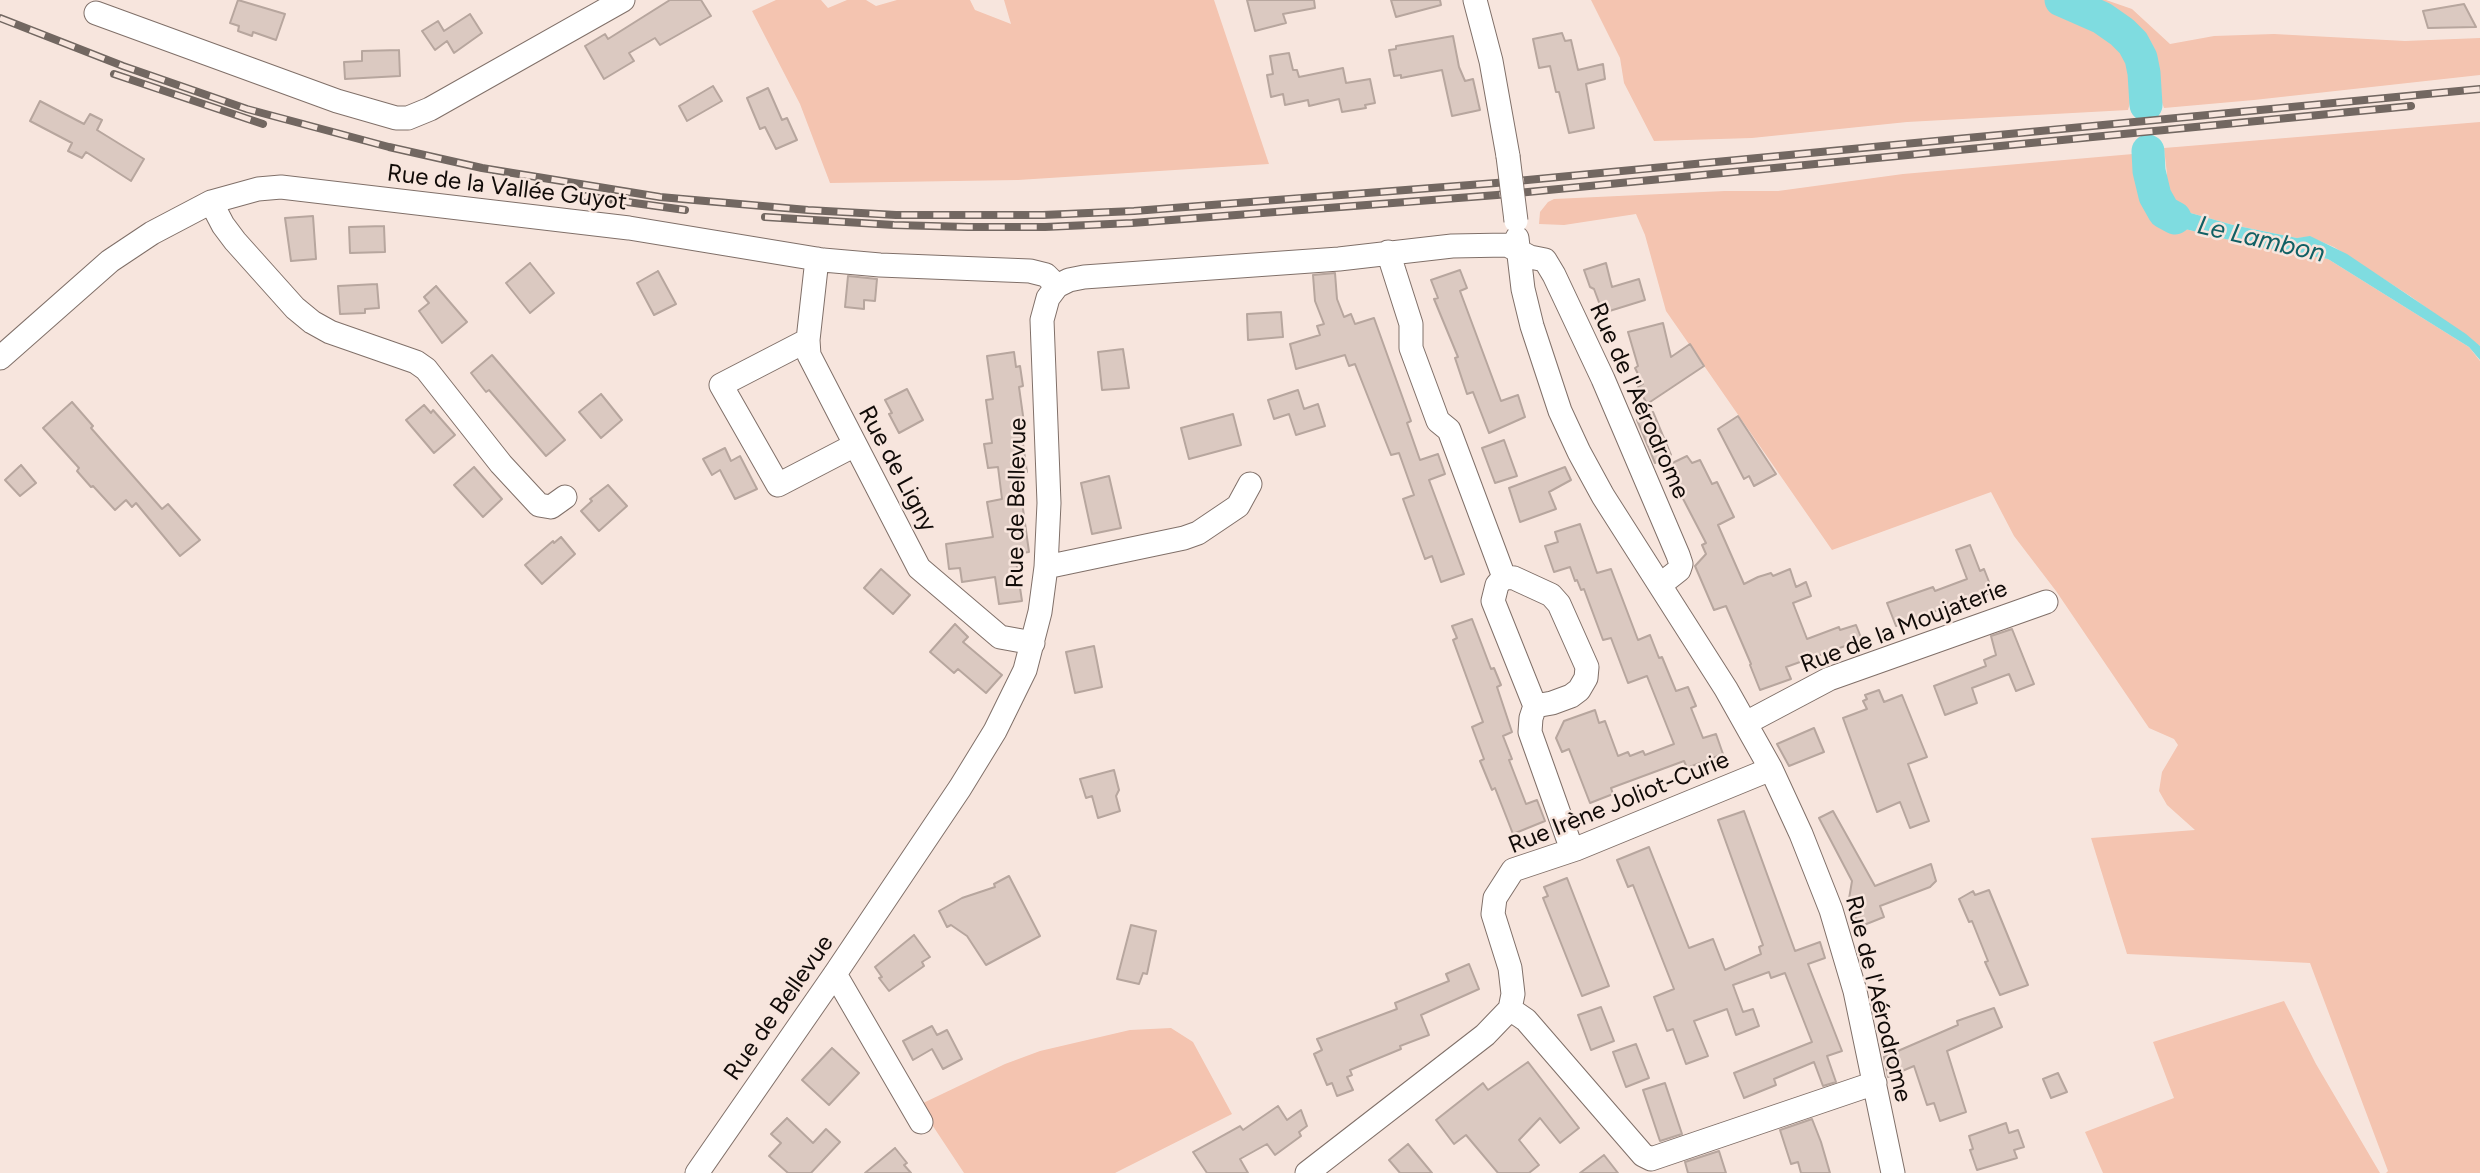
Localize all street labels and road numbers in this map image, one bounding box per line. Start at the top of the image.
street label: Rue de la Vallée Guyot [385,159,629,217]
street label: Rue de l'Aérodrome [1583,299,1695,503]
street label: Rue de Ligny [852,401,942,537]
street label: Rue de Bellevue [1001,417,1033,589]
street label: Rue de la Moujaterie [1797,574,2011,680]
street label: Rue Irène Joliot-Curie [1505,746,1733,860]
street label: Rue de l'Aérodrome [1838,893,1918,1105]
street label: Rue de Bellevue [718,930,840,1086]

